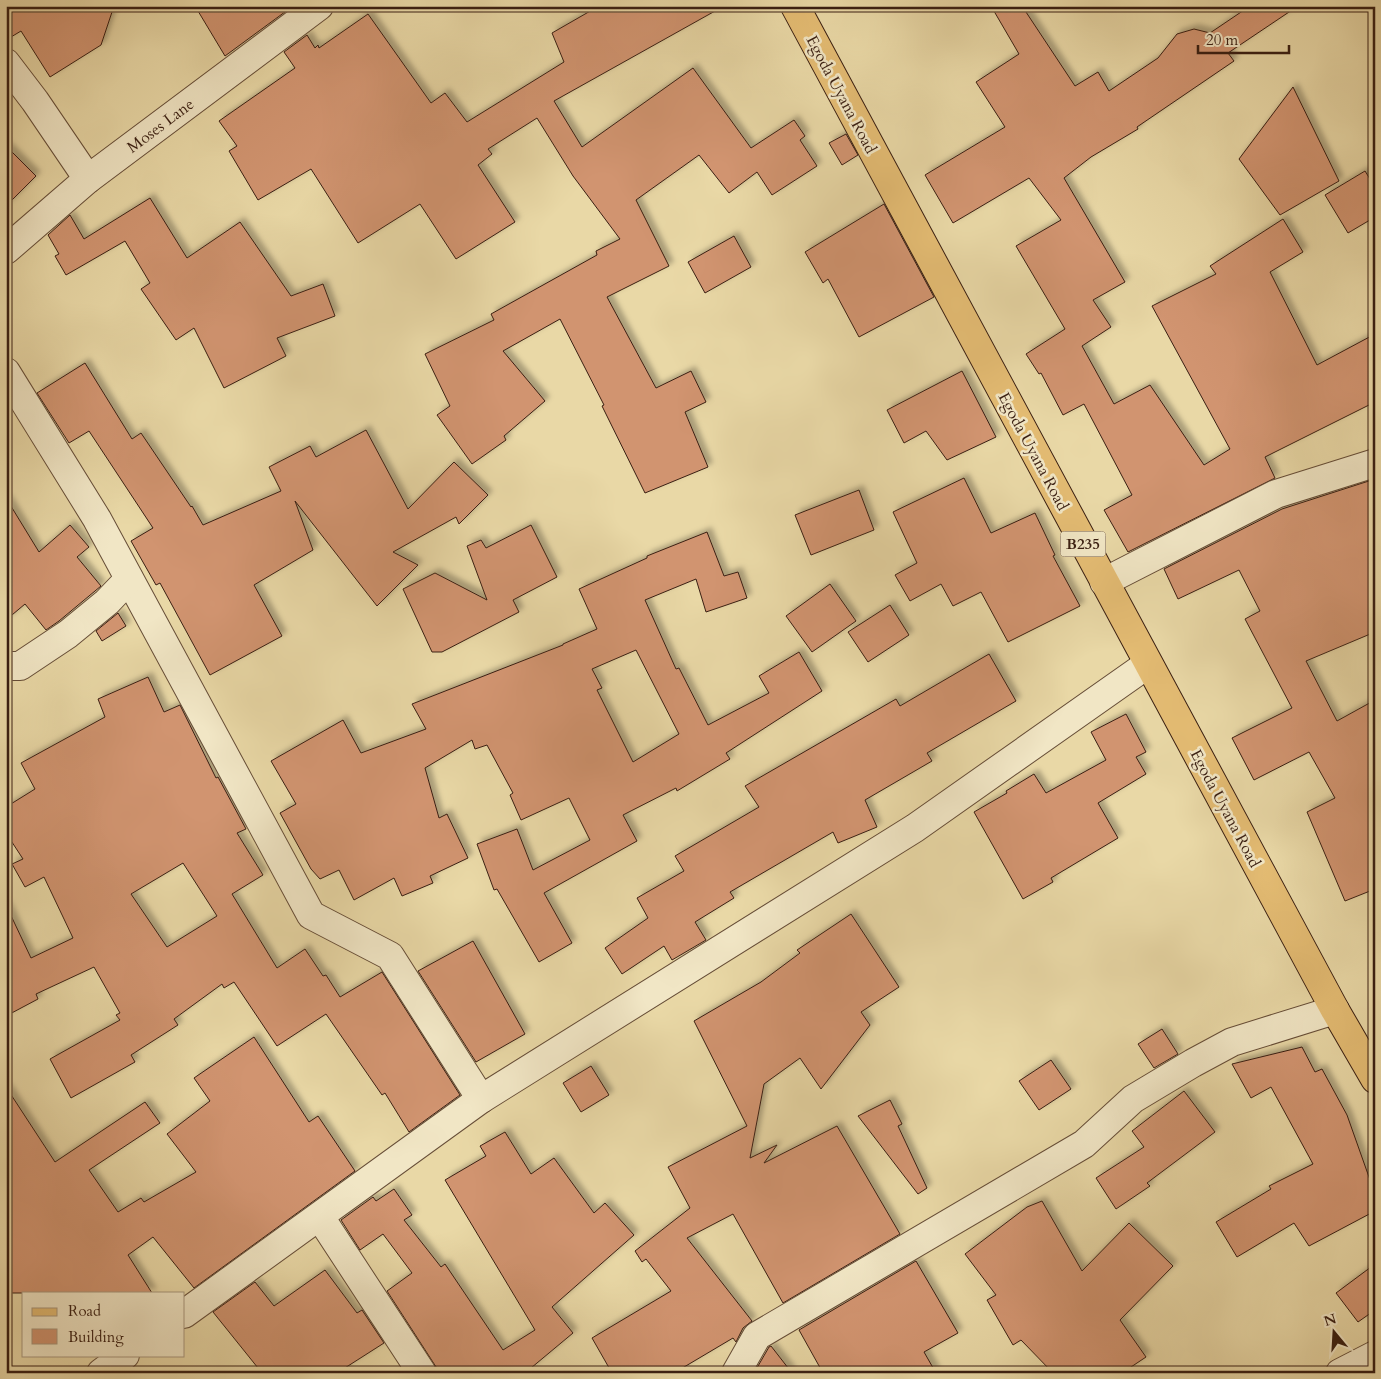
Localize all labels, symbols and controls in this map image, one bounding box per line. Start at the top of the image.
scale bar [1198,22,1290,54]
text: 20 m [1206,30,1238,50]
street label: Egoda Uyana Road [801,31,882,158]
street label: Moses Lane [122,93,199,158]
street label: Egoda Uyana Road [993,388,1074,515]
road number: B235 [1060,532,1106,556]
street label: Egoda Uyana Road [1185,745,1266,872]
legend [22,1292,185,1356]
text: Road [68,1301,101,1321]
north arrow [1308,1306,1358,1356]
text: N [1321,1309,1339,1331]
text: Building [68,1327,124,1347]

